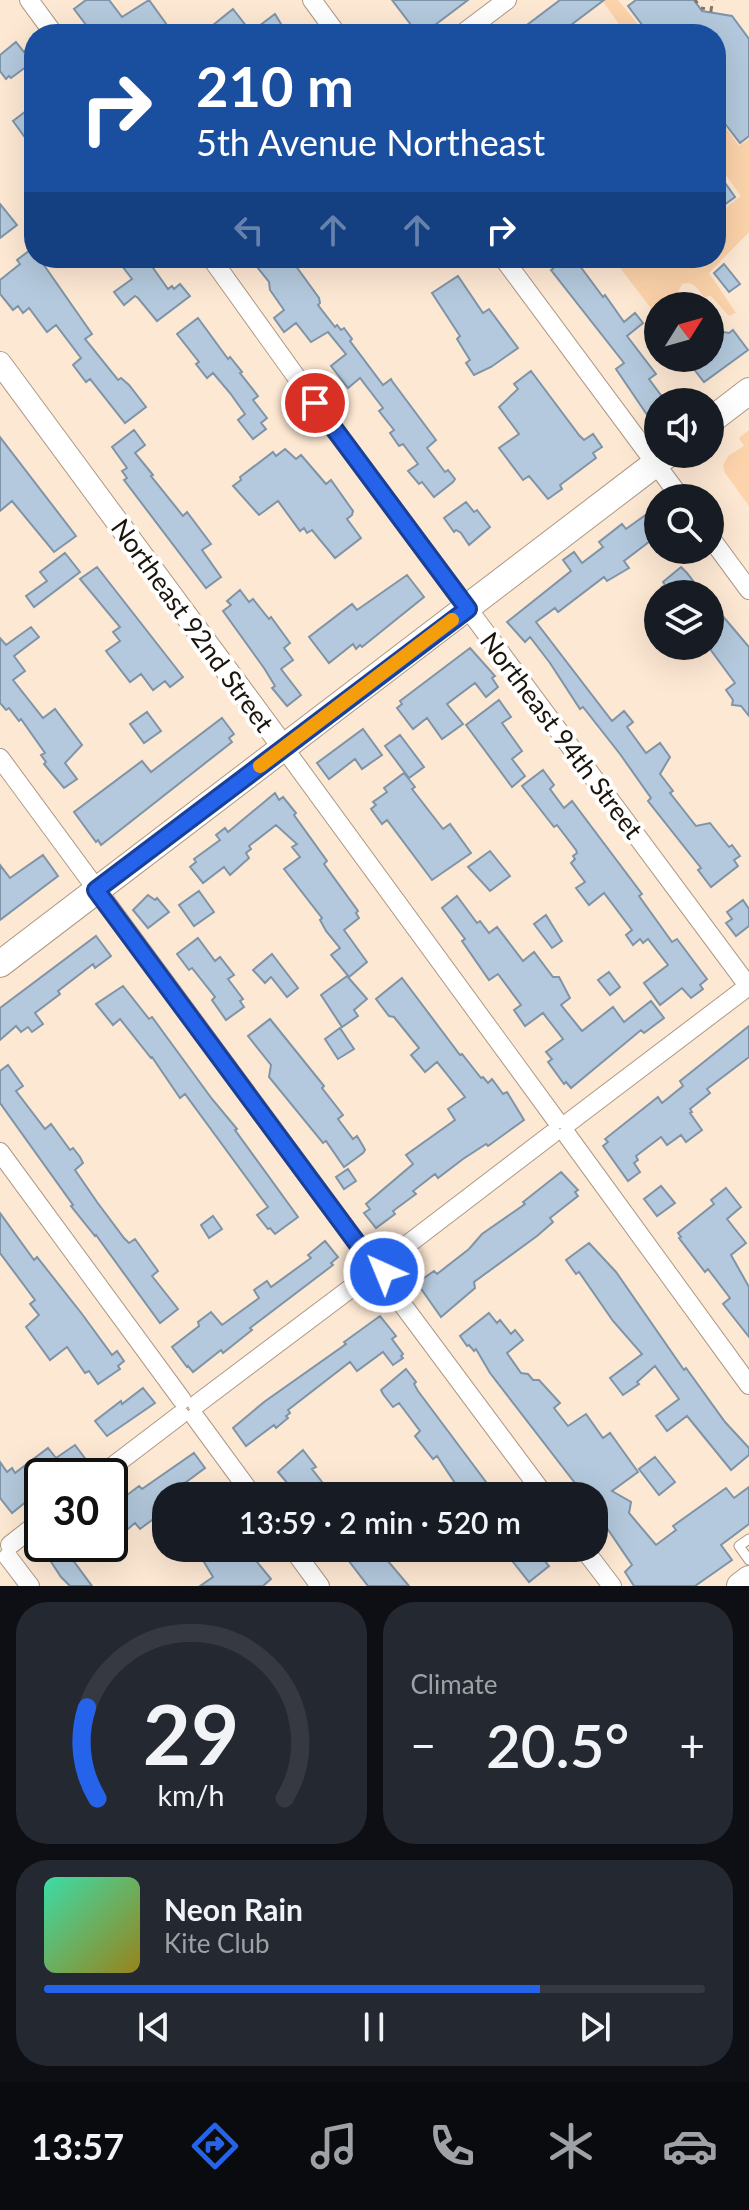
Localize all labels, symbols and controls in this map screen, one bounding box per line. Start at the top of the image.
text: 210 m [196,52,354,119]
icon: right [64,56,168,160]
text: 5th Avenue Northeast [196,120,545,164]
icon: left [227,208,271,252]
icon: ahead [311,208,355,252]
icon: ahead [395,208,439,252]
icon: right [479,208,523,252]
north arrow [644,292,724,372]
map controls [644,292,724,660]
pin [281,369,349,437]
icon: arrive [293,381,337,425]
button: sound [644,388,724,468]
button: search [644,484,724,564]
street label: Northeast 92nd Street [105,512,281,738]
button: layers [644,580,724,660]
street label: Northeast 94th Street [474,625,651,845]
position arrow [342,1230,426,1314]
speed limit sign: 30 [24,1458,128,1562]
text: 13:59 · 2 min · 520 m [239,1504,521,1540]
text: Climate [411,1668,497,1700]
text: 29 [143,1683,240,1783]
text: 20.5° [486,1709,630,1781]
text: − [411,1719,436,1771]
text: + [679,1719,705,1771]
text: km/h [158,1778,225,1812]
text: Neon Rain [164,1891,303,1927]
text: Kite Club [164,1927,270,1959]
icon: previous [132,2005,176,2049]
icon: pause [352,2005,396,2049]
icon: next [573,2005,617,2049]
icon: directions [187,2118,243,2174]
icon: music [306,2118,362,2174]
icon: phone [424,2118,480,2174]
icon: climate [543,2118,599,2174]
icon: car [662,2118,718,2174]
text: 13:57 [31,2124,124,2168]

